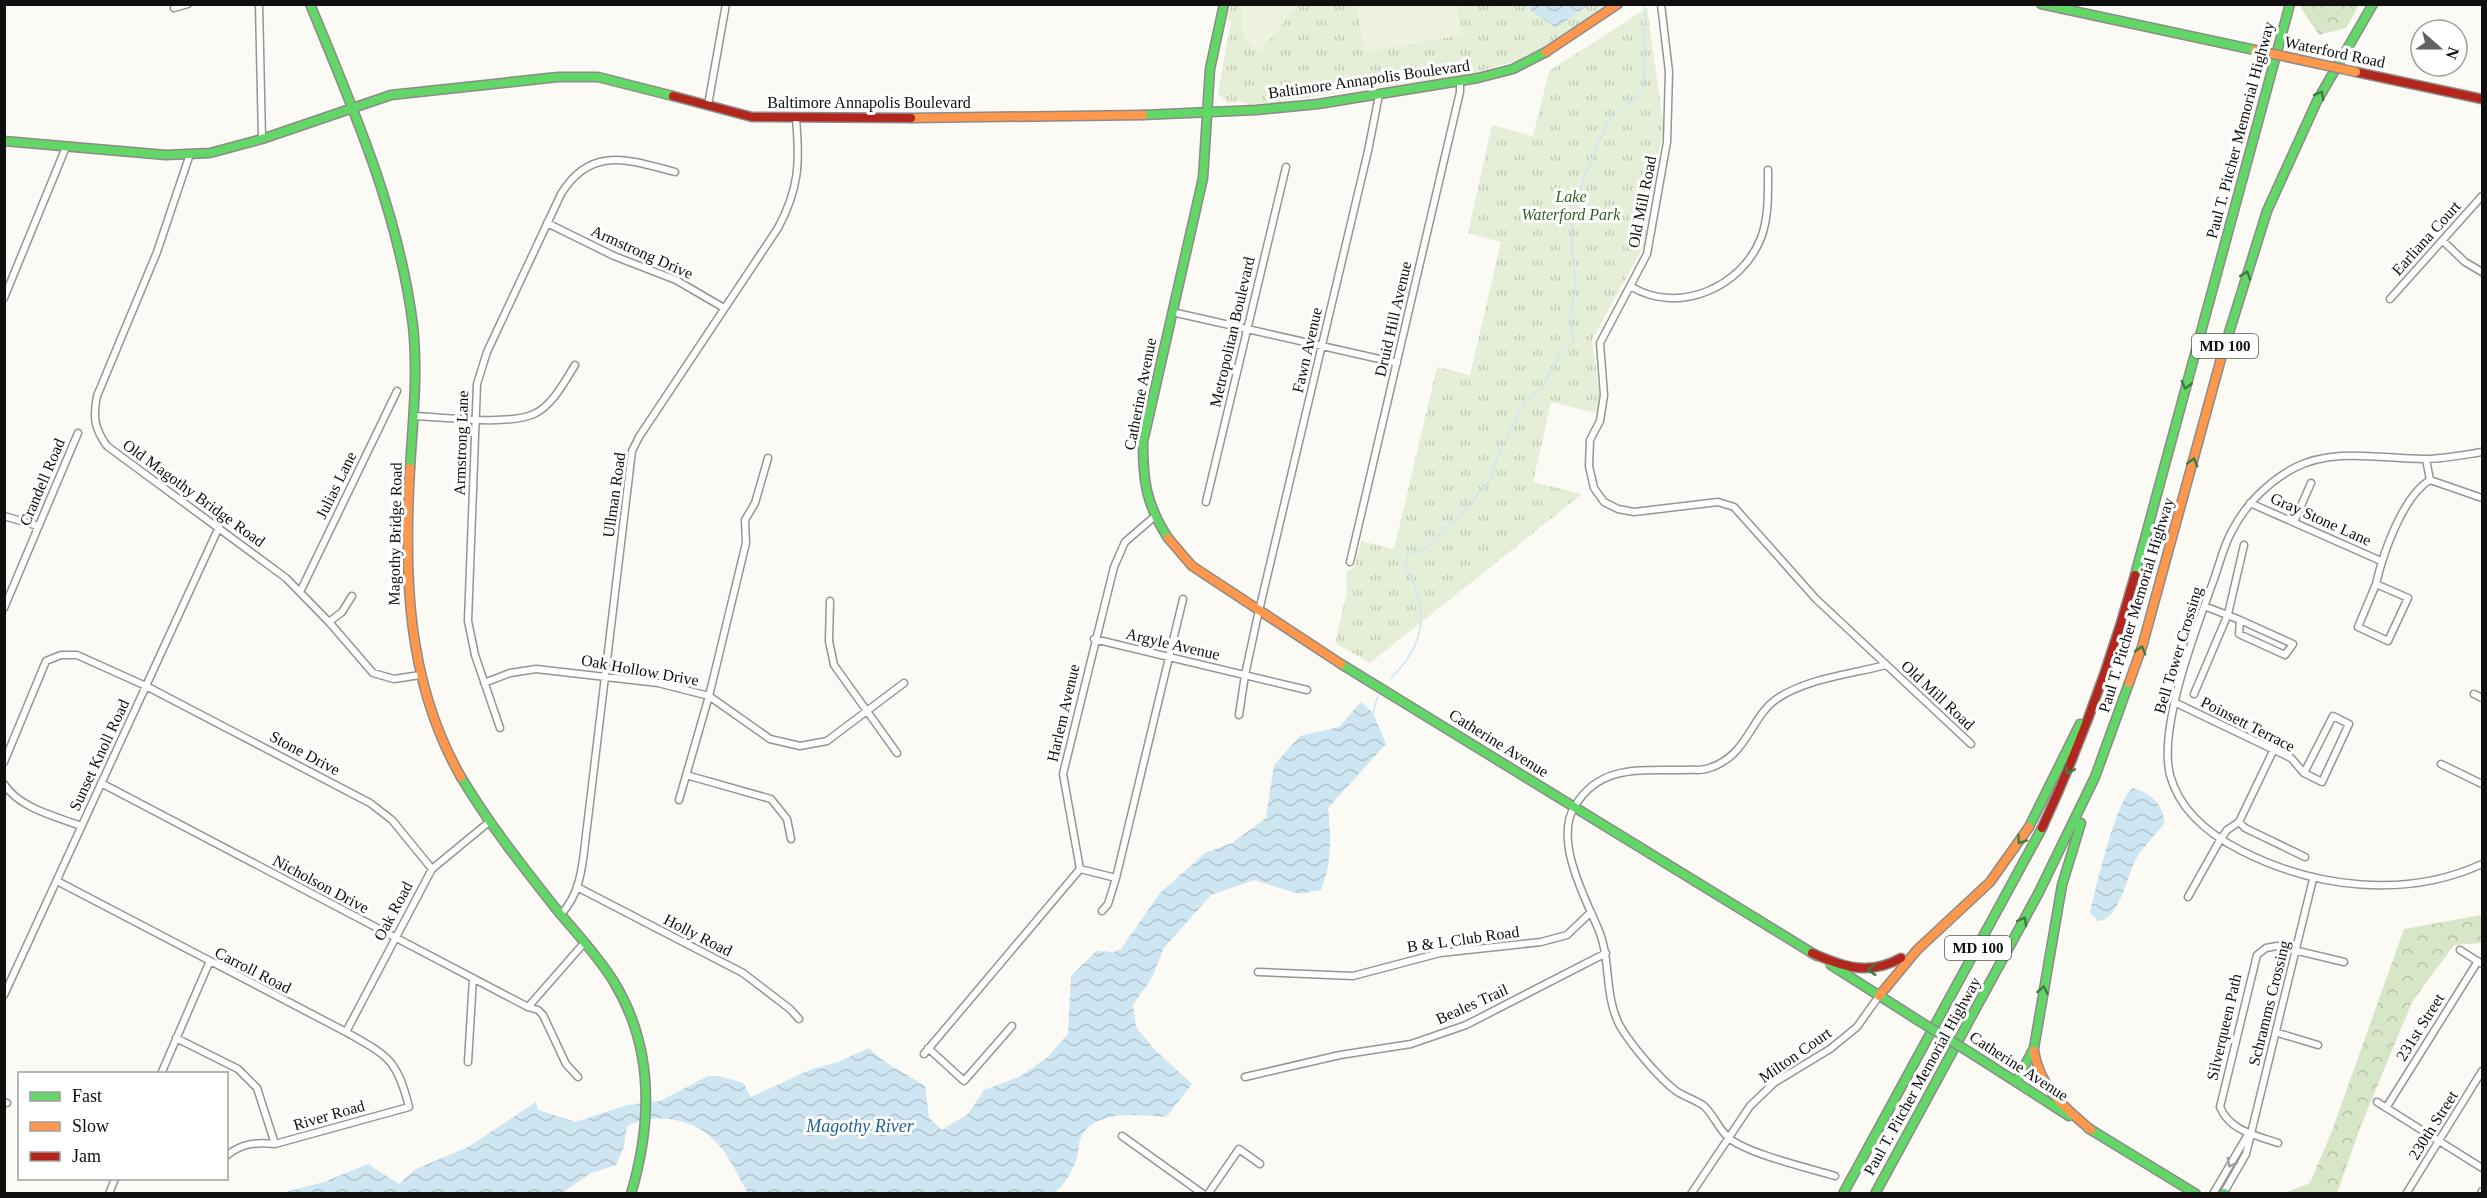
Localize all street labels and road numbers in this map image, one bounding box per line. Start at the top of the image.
street label: Paul T. Pitcher Memorial Highway [2203,20,2278,241]
street label: Waterford Road [2283,33,2387,71]
street label: Baltimore Annapolis Boulevard [1267,56,1471,103]
street label: Baltimore Annapolis Boulevard [767,94,971,112]
street label: Old Mill Road [1625,155,1659,249]
street label: Earliana Court [2388,197,2464,279]
street label: Armstrong Drive [588,222,696,283]
street label: Metropolitan Boulevard [1206,255,1259,409]
street label: Druid Hill Avenue [1371,260,1415,378]
street label: Fawn Avenue [1289,306,1325,394]
road number: MD 100 [2192,334,2258,358]
street label: Catherine Avenue [1121,336,1159,452]
street label: Armstrong Lane [451,390,472,496]
street label: Crandell Road [16,436,68,528]
street label: Old Magothy Bridge Road [119,436,268,551]
street label: Julias Lane [312,449,360,521]
street label: Ullman Road [600,451,628,539]
street label: Magothy Bridge Road [385,462,406,606]
street label: Gray Stone Lane [2268,489,2374,550]
street label: Paul T. Pitcher Memorial Highway [2095,495,2178,715]
street label: Bell Tower Crossing [2151,584,2206,716]
street label: Argyle Avenue [1124,625,1222,664]
street label: Oak Hollow Drive [580,651,700,689]
street label: Old Mill Road [1898,657,1978,733]
street label: Harlem Avenue [1044,663,1082,763]
street label: Poinsett Terrace [2198,693,2298,755]
street label: Sunset Knoll Road [66,697,132,813]
street label: Catherine Avenue [1446,706,1552,780]
street label: Stone Drive [267,727,343,779]
street label: Nicholson Drive [270,852,372,916]
street label: Oak Road [370,879,416,943]
street label: Holly Road [661,911,735,960]
street label: B & L Club Road [1406,923,1520,955]
road number: MD 100 [1945,936,2011,960]
street label: Schramms Crossing [2245,939,2294,1068]
street label: Carroll Road [212,944,294,996]
street label: Silverqueen Path [2203,972,2246,1082]
street label: Paul T. Pitcher Memorial Highway [1860,974,1985,1178]
street label: Beales Trail [1433,980,1511,1027]
street label: 231st Street [2393,990,2448,1064]
street label: Milton Court [1756,1024,1835,1086]
street label: Catherine Avenue [1967,1028,2071,1104]
street label: 230th Street [2405,1087,2461,1162]
street label: River Road [291,1097,367,1133]

